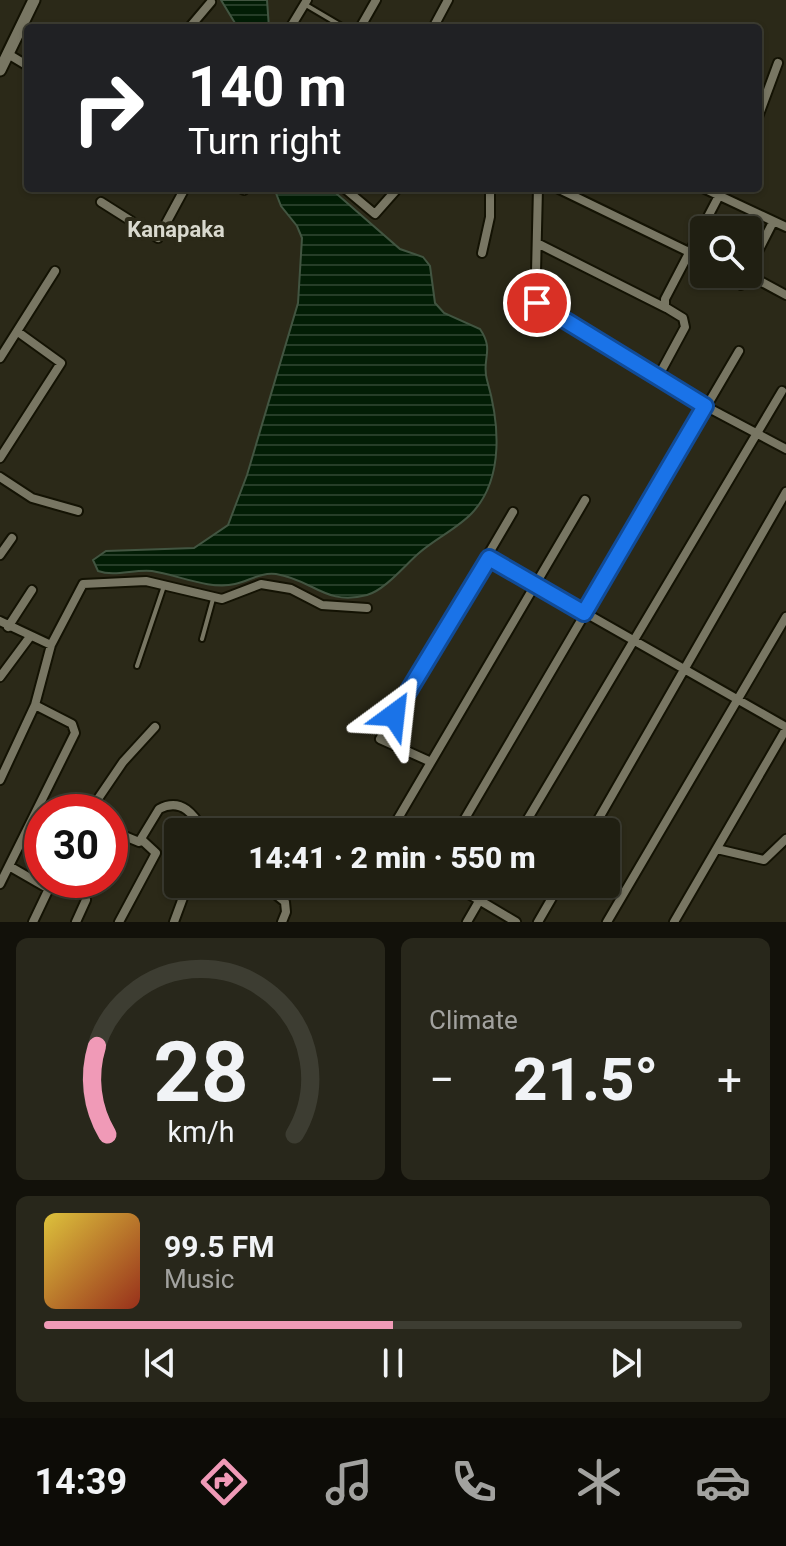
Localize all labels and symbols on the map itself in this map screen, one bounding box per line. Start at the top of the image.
district label: Kanapaka [127,217,225,242]
pin [503,269,571,337]
position arrow [352,673,436,757]
speed limit sign: 30 [24,794,128,898]

